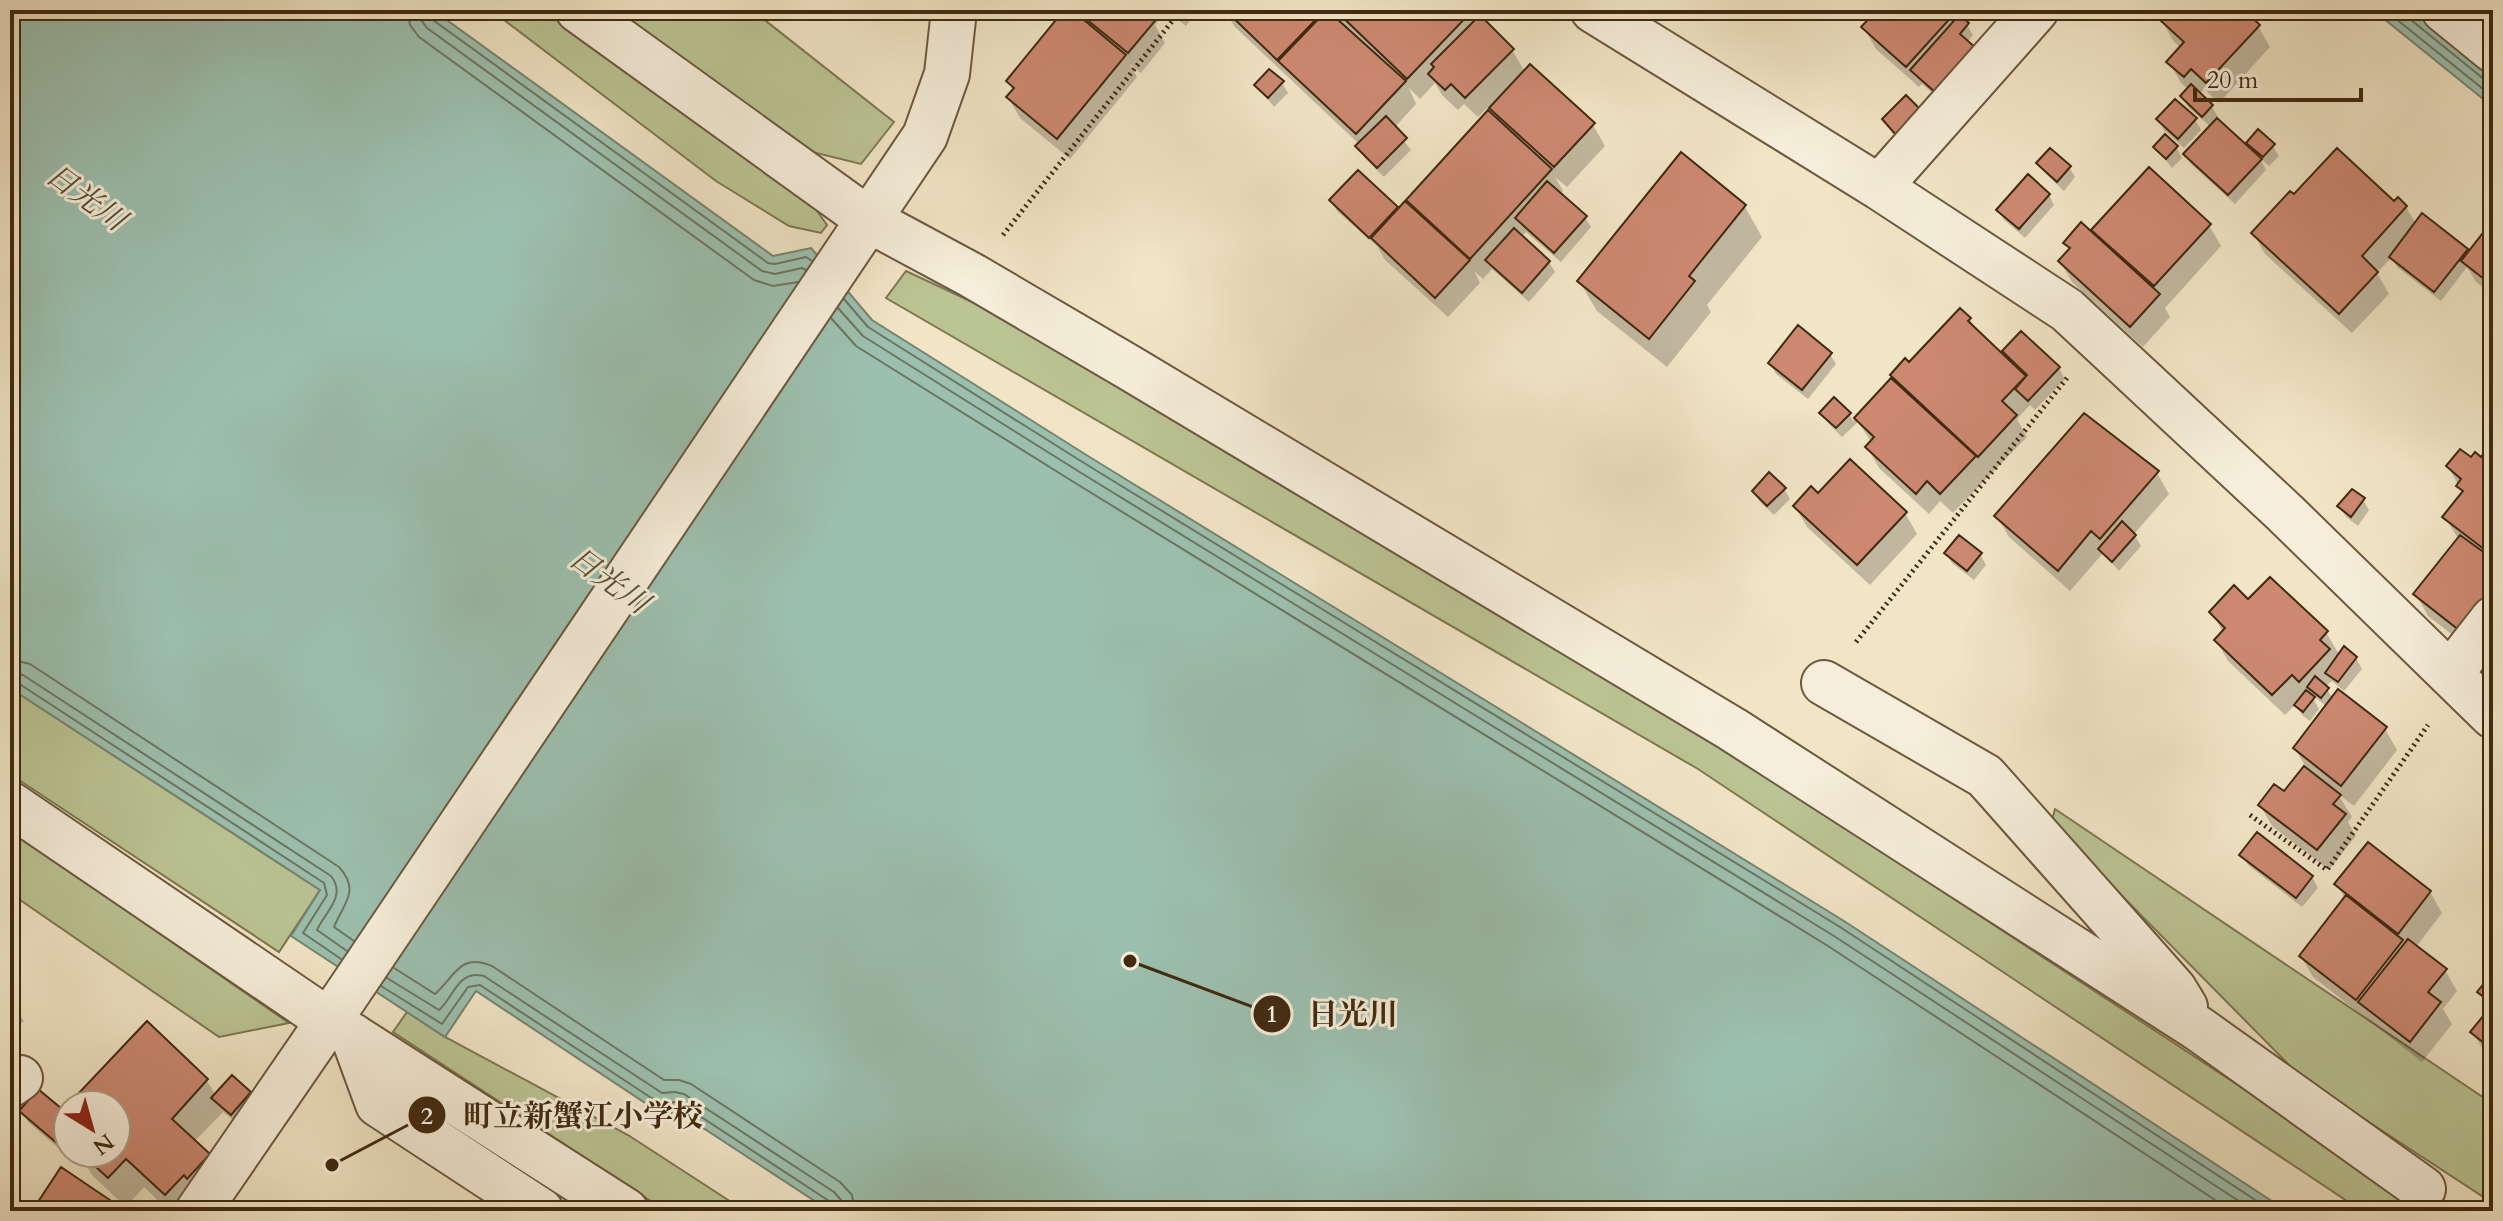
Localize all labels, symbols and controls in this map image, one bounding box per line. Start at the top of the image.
scale bar [2195,52,2361,102]
text: 20 m [2207,64,2259,97]
water label: 日光川 [37,154,137,242]
water label: 日光川 [560,537,660,625]
callout: 日光川 [1252,987,1414,1041]
text: 日光川 [1308,994,1398,1035]
text: 1 [1266,998,1278,1031]
callout: 町立新蟹江小学校 [407,1088,719,1142]
north arrow [52,1089,132,1169]
text: 町立新蟹江小学校 [463,1096,703,1137]
text: 2 [421,1100,433,1133]
text: N [87,1126,120,1162]

